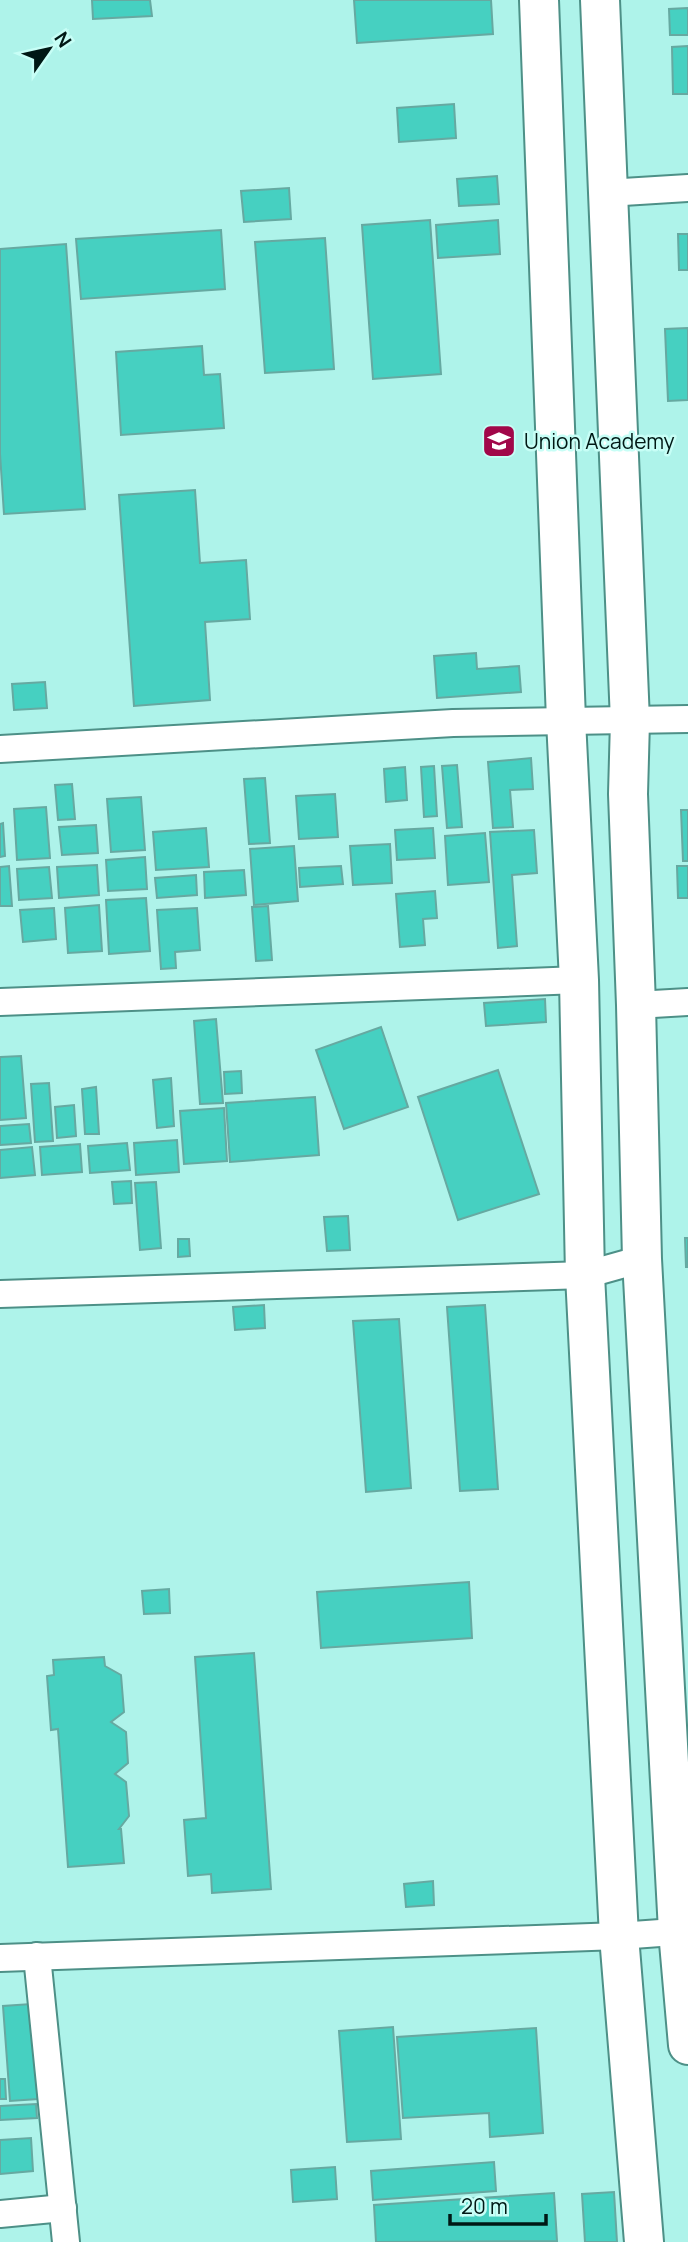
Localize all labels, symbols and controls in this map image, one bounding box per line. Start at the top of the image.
north arrow [14,14,84,84]
text: N [48,27,78,52]
school or university icon: Union Academy [480,422,518,460]
place label: Union Academy [524,427,675,455]
scale bar [450,2182,546,2226]
text: 20 m [461,2192,508,2220]

